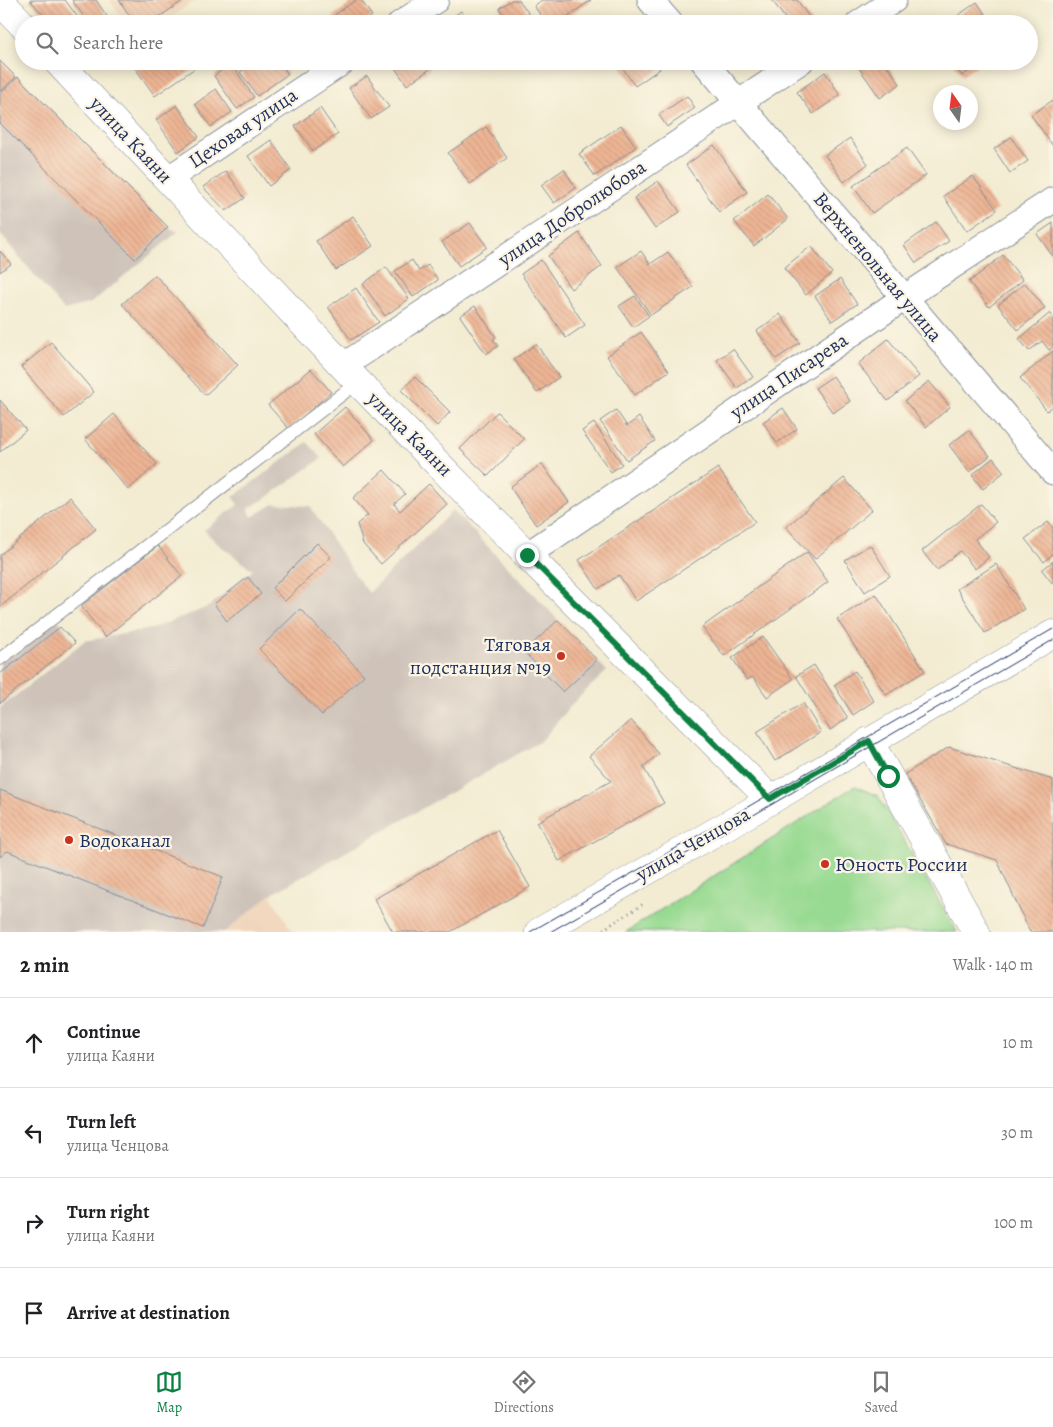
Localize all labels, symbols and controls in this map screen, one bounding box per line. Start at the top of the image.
search box [15,15,1038,70]
icon: search [33,29,61,57]
text: Search here [73,30,163,56]
street label: Цеховая улица [183,81,303,174]
north arrow [933,85,978,130]
street label: улица Каяни [83,90,178,189]
street label: улица Добролюбова [492,153,652,273]
street label: Верхненольная улица [807,186,949,348]
street label: улица Писарева [724,326,854,426]
street label: улица Каяни [361,385,458,482]
route end [516,544,539,567]
place label: Тяговая подстанция №19 [410,631,551,681]
marker: Тяговая подстанция №19 [555,650,567,662]
route start [877,765,900,788]
street label: улица Ченцова [630,800,756,888]
place label: Водоканал [79,827,171,854]
marker: Водоканал [63,834,75,846]
place label: Юность России [835,851,968,878]
marker: Юность России [819,858,831,870]
text: 2 min [20,951,69,979]
text: Walk · 140 m [953,954,1033,976]
text: Continue [67,1019,141,1045]
icon: ahead [20,1029,48,1057]
text: 10 m [1003,1032,1033,1054]
text: улица Каяни [67,1045,155,1067]
text: Turn left [67,1109,136,1135]
icon: left [20,1119,48,1147]
text: 30 m [1001,1122,1033,1144]
text: улица Ченцова [67,1135,169,1157]
text: Turn right [67,1199,149,1225]
icon: right [20,1209,48,1237]
text: 100 m [994,1212,1033,1234]
text: улица Каяни [67,1225,155,1247]
icon: arrive [20,1299,48,1327]
text: Arrive at destination [67,1300,230,1326]
tab: Map [155,1368,183,1417]
tab: Directions [494,1368,554,1417]
tab: Saved [865,1368,898,1417]

